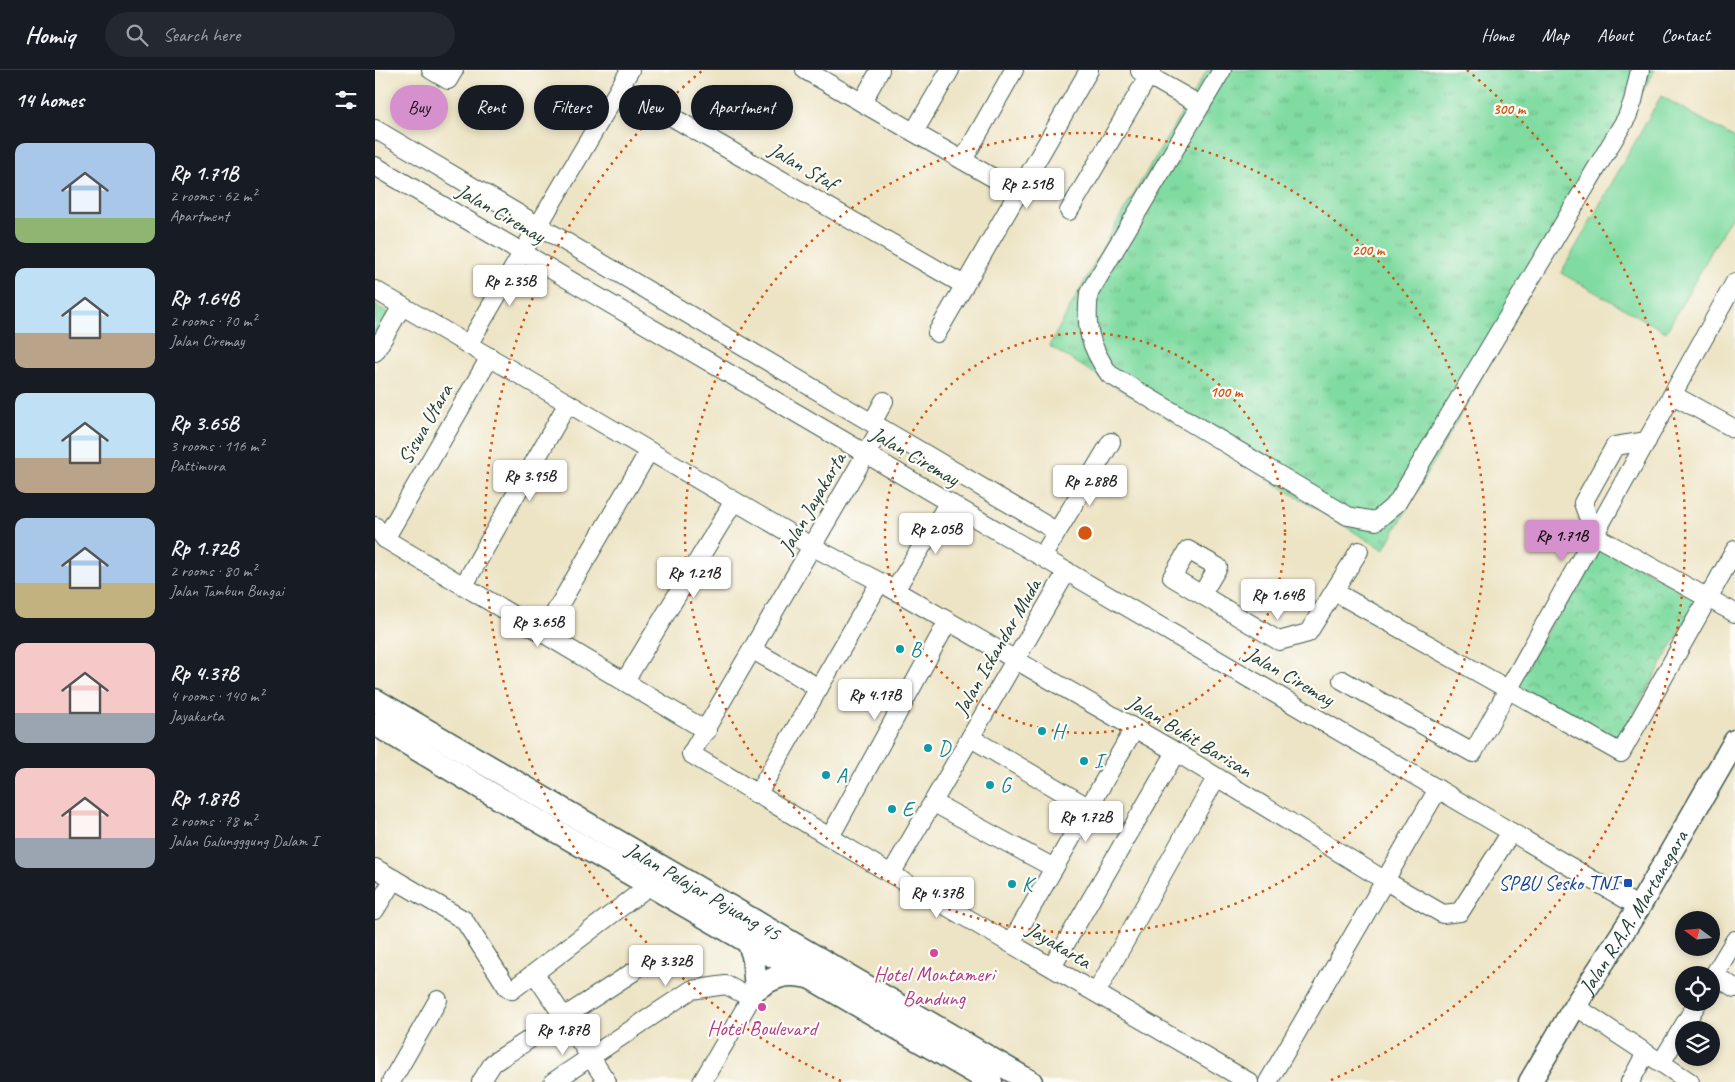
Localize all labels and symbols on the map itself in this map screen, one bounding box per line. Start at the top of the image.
text: 300 m [1493,100,1527,119]
street label: Jalan Staf [764,136,846,198]
pin: Rp 2.51B [975,168,1079,210]
street label: Jalan Ciremay [451,177,551,250]
text: 200 m [1352,241,1386,260]
pin: Rp 2.35B [458,264,562,307]
street label: Siswa Utara [392,378,459,469]
text: 100 m [1210,383,1244,402]
street label: Jalan Ciremay [865,420,965,493]
street label: Jalan Jayakarta [772,446,853,559]
pin: Rp 3.95B [478,460,582,502]
pin: Rp 2.88B [1038,464,1142,507]
pin: Rp 2.05B [884,512,988,555]
pin: Rp 1.71B [1510,520,1614,562]
centre of rings [1076,524,1094,542]
pin: Rp 1.21B [642,556,746,599]
street label: Jalan Iskandar Muda [947,572,1048,721]
pin: Rp 1.64B [1226,578,1330,621]
pin: Rp 3.65B [486,606,590,648]
place label: B [910,636,923,662]
street label: Jalan Ciremay [1240,640,1340,713]
marker: B [894,643,906,655]
pin: Rp 4.17B [823,678,927,721]
street label: Jalan Bukit Barisan [1122,688,1257,784]
place label: H [1052,718,1067,744]
marker: H [1036,725,1048,737]
place label: D [938,735,952,761]
marker: D [922,742,934,754]
place label: I [1094,748,1107,774]
marker: I [1078,755,1090,767]
place label: A [836,762,848,788]
marker: A [820,769,832,781]
place label: G [1000,772,1013,798]
marker: G [984,779,996,791]
place label: E [902,796,916,822]
pin: Rp 1.72B [1034,800,1138,843]
marker: E [886,803,898,815]
street label: Jalan R.A.A. Martanegara [1573,824,1694,1000]
street label: Jalan Pelajar Pejuang 45 [621,836,787,947]
place label: SPBU Sesko TNI [1498,870,1623,896]
place label: K [1022,871,1037,897]
pin: Rp 4.37B [885,876,989,919]
marker: SPBU Sesko TNI [1622,877,1634,889]
marker: K [1006,878,1018,890]
north arrow [1675,911,1720,956]
street label: Jayakarta [1021,915,1097,975]
pin: Rp 3.32B [614,944,718,987]
marker: Hotel Montameri Bandung [928,947,940,959]
place label: Hotel Montameri Bandung [874,961,998,1011]
marker: Hotel Boulevard [756,1001,768,1013]
pin: Rp 1.87B [511,1014,615,1056]
place label: Hotel Boulevard [707,1015,819,1041]

